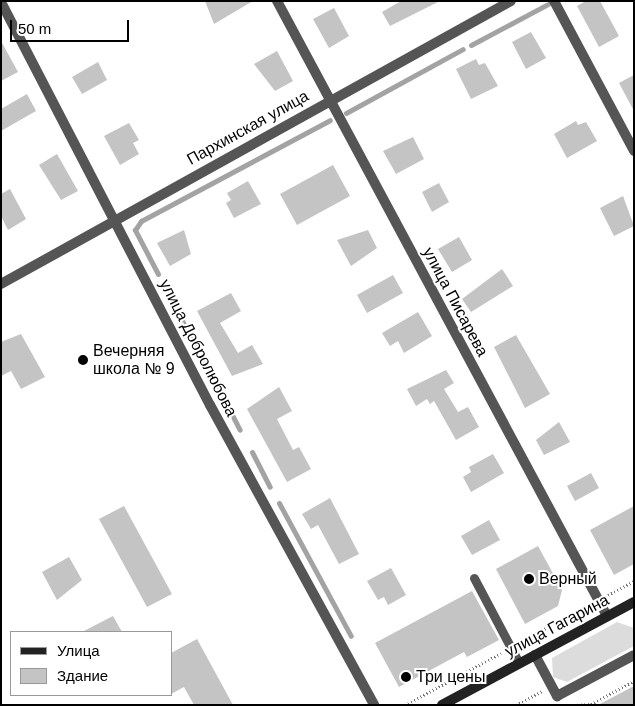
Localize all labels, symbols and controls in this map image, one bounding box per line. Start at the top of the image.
scale bar [12,10,131,42]
text: 50 m [18,20,51,37]
street label: Пархинская улица [184,87,312,169]
street label: улица Писарева [418,244,492,360]
street label: улица Добролюбова [155,276,241,420]
place label: Вечерняя школа № 9 [93,341,175,379]
marker: Вечерняя школа № 9 [77,354,89,366]
place label: Верный [539,569,597,589]
marker: Верный [523,573,535,585]
street label: улица Гагарина [502,591,612,661]
legend [10,631,172,696]
text: Улица [57,642,100,659]
text: Здание [57,667,108,684]
place label: Три цены [416,667,485,687]
marker: Три цены [400,671,412,683]

